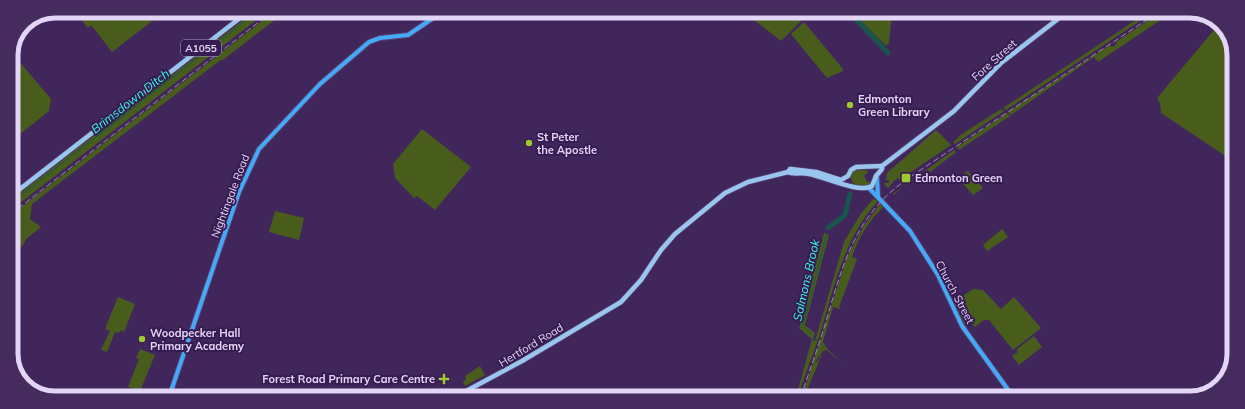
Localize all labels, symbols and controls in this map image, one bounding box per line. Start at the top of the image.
street label: Fore Street [969,36,1019,84]
road number: A1055 [181,40,221,56]
water label: Brimsdown Ditch [88,66,172,136]
place label: Edmonton Green Library [858,92,930,119]
marker: Edmonton Green Library [845,100,855,110]
place label: St Peter the Apostle [537,130,597,157]
marker: St Peter the Apostle [524,138,534,148]
street label: Nightingale Road [208,152,252,240]
place label: Edmonton Green [915,171,1003,185]
marker: Edmonton Green [900,172,912,184]
water label: Salmons Brook [789,237,823,322]
street label: Church Street [933,258,978,326]
street label: Hertford Road [496,320,566,370]
place label: Woodpecker Hall Primary Academy [150,326,244,353]
marker: Woodpecker Hall Primary Academy [137,334,147,344]
place label: Forest Road Primary Care Centre [262,372,435,386]
marker: Forest Road Primary Care Centre [438,373,450,385]

